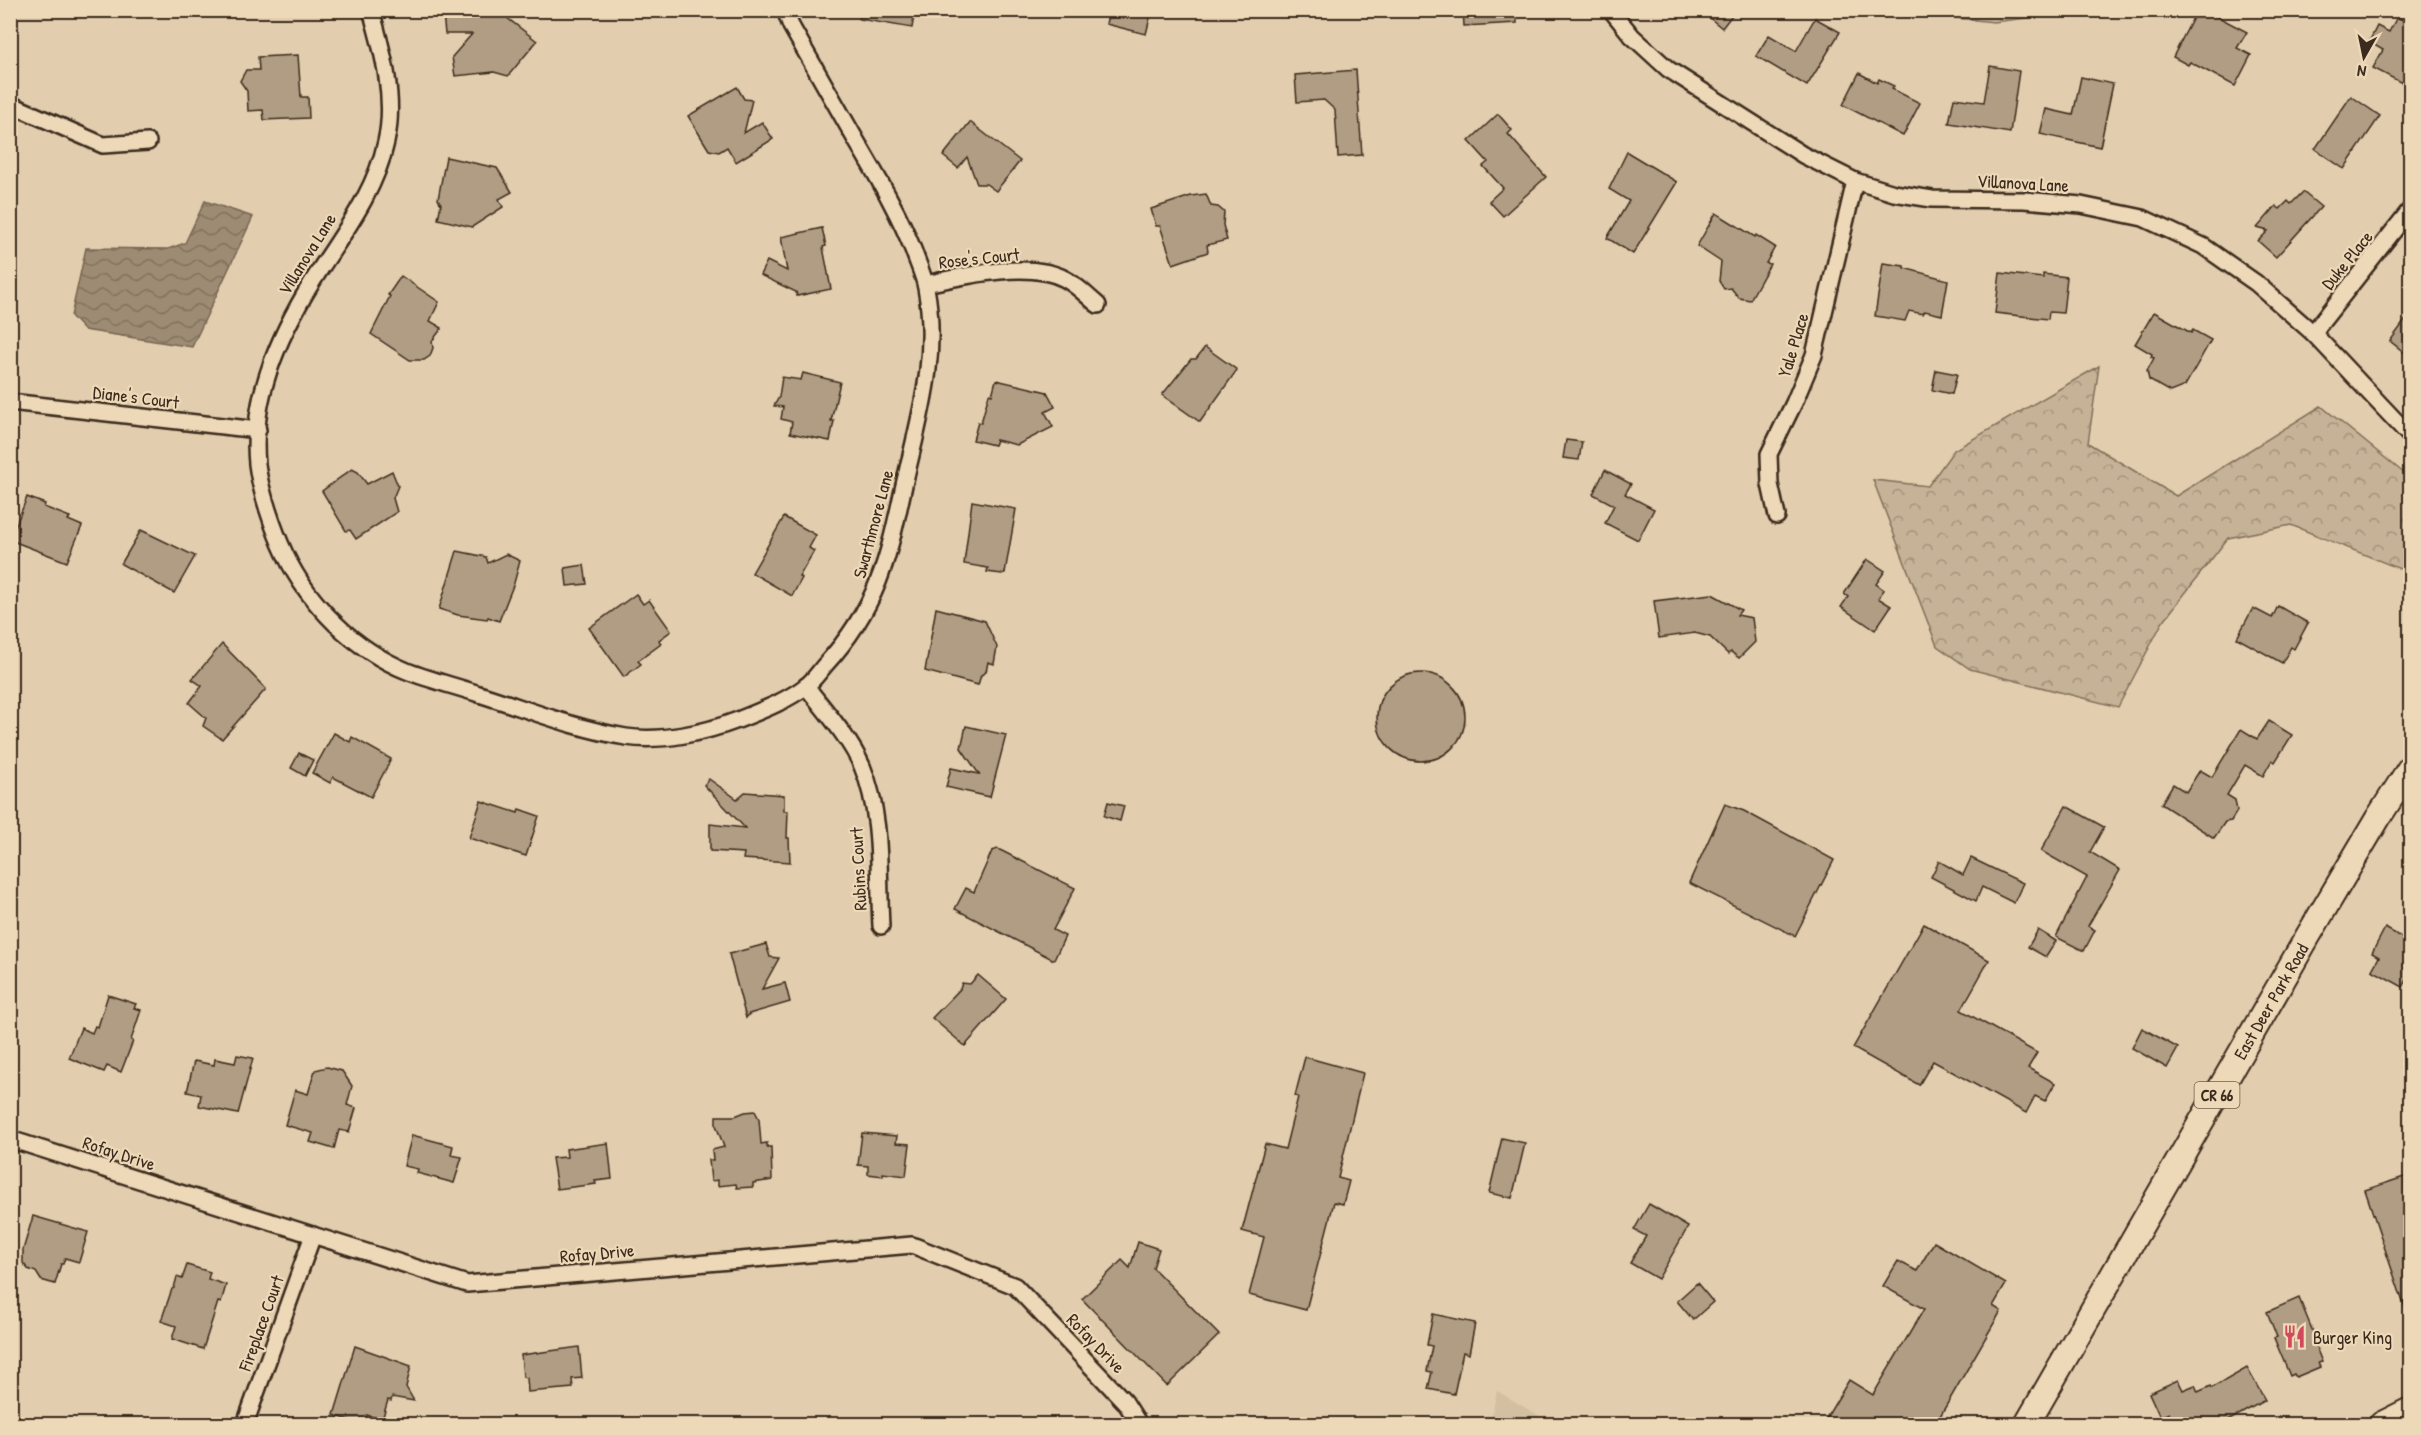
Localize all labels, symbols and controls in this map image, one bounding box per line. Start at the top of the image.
north arrow [2334,27,2394,87]
text: N [2355,60,2368,83]
street label: Villanova Lane [1977,168,2069,198]
street label: Villanova Lane [272,208,342,300]
street label: Duke Place [2316,225,2378,295]
street label: Rose's Court [937,241,1021,275]
street label: Yale Place [1771,310,1815,380]
street label: Diane's Court [92,379,181,415]
street label: Swarthmore Lane [847,467,899,581]
street label: Rubins Court [843,826,873,911]
street label: East Deer Park Road [2227,938,2314,1064]
road number: CR 66 [2194,1082,2240,1108]
street label: Rofay Drive [80,1130,158,1176]
street label: Rofay Drive [559,1237,635,1269]
street label: Fireplace Court [232,1271,290,1375]
street label: Rofay Drive [1061,1307,1131,1379]
restaurant icon: Burger King [2282,1324,2308,1350]
place label: Burger King [2313,1325,2392,1350]

